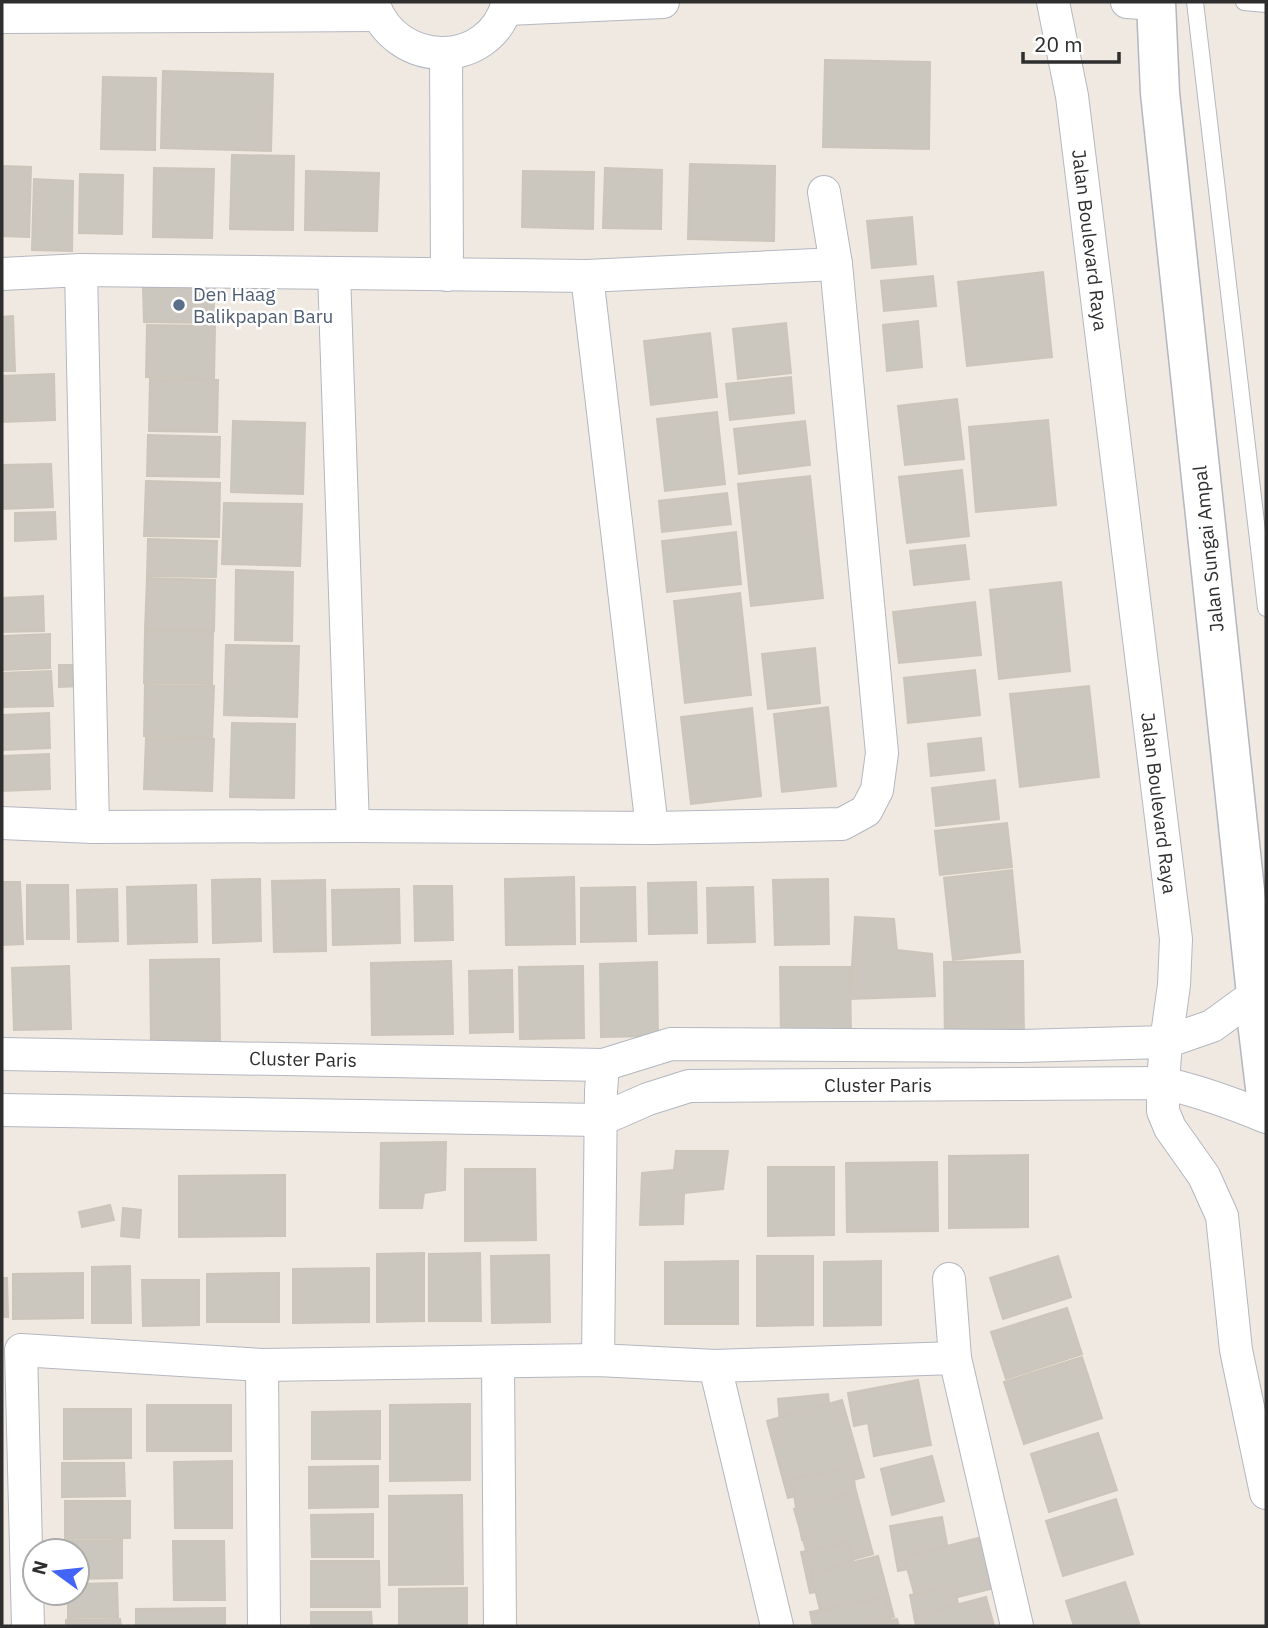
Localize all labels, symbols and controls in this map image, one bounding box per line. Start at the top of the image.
scale bar [1023,21,1119,65]
text: 20 m [1034,30,1083,58]
street label: Jalan Boulevard Raya [1067,148,1113,332]
place label: Den Haag Balikpapan Baru [193,282,333,328]
marker: Den Haag Balikpapan Baru [171,297,187,313]
street label: Jalan Sungai Ampal [1187,464,1229,634]
street label: Jalan Boulevard Raya [1136,711,1182,895]
street label: Cluster Paris [249,1046,357,1072]
street label: Cluster Paris [824,1073,932,1097]
north arrow [21,1537,91,1607]
text: N [26,1558,53,1577]

